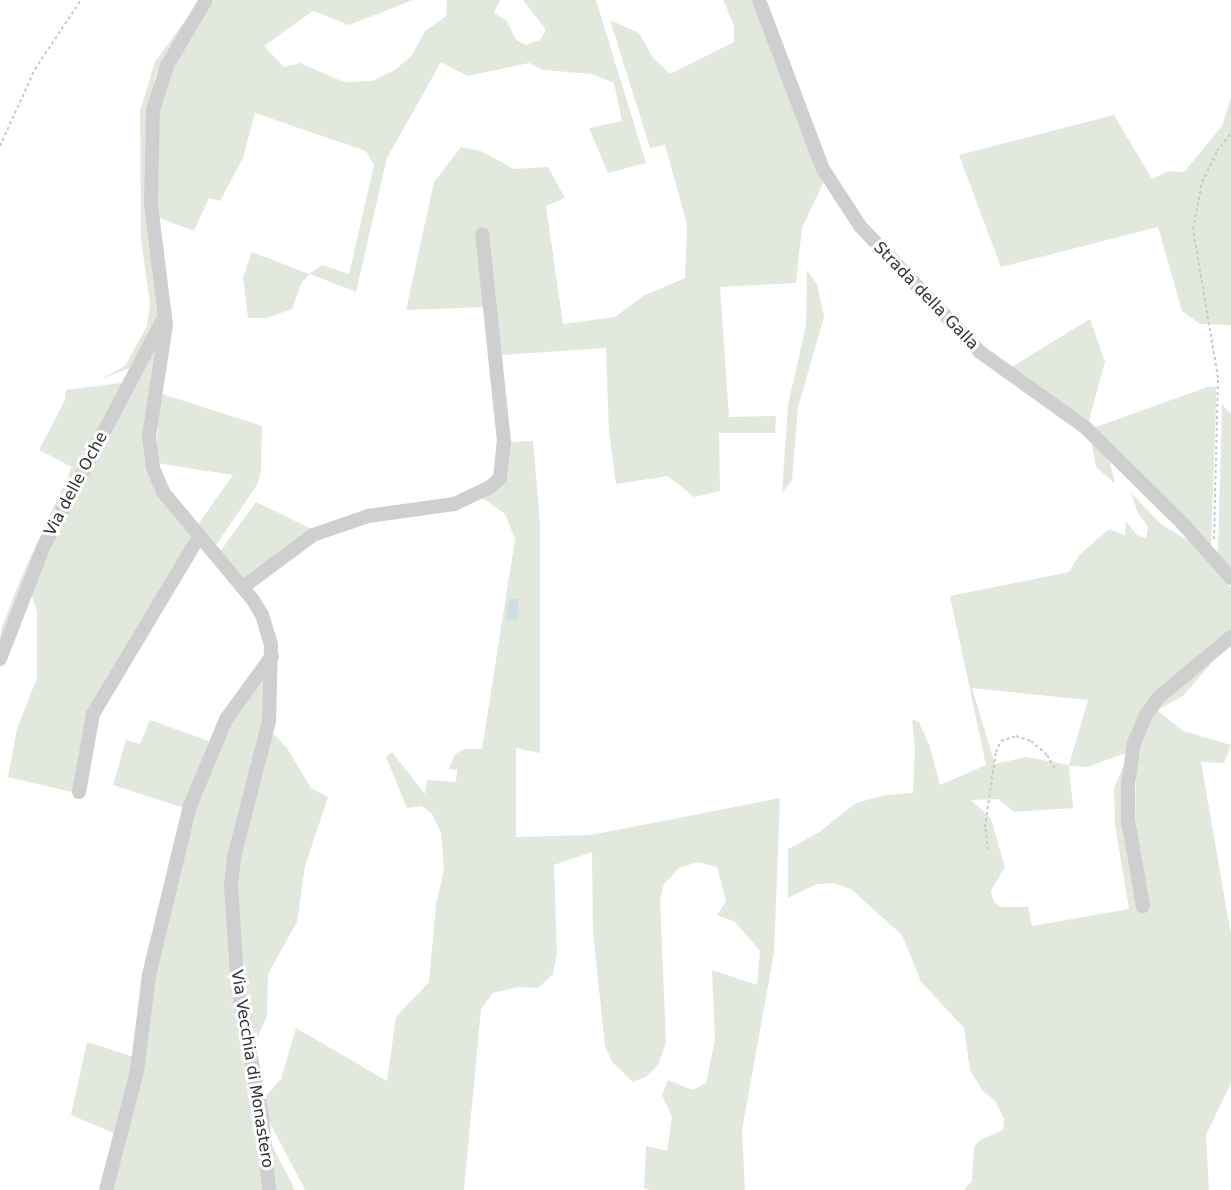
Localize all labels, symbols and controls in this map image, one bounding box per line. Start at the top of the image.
street label: Strada della Galla [870,238,982,354]
street label: Via delle Oche [40,429,112,539]
street label: Via Vecchia di Monastero [227,969,277,1169]

